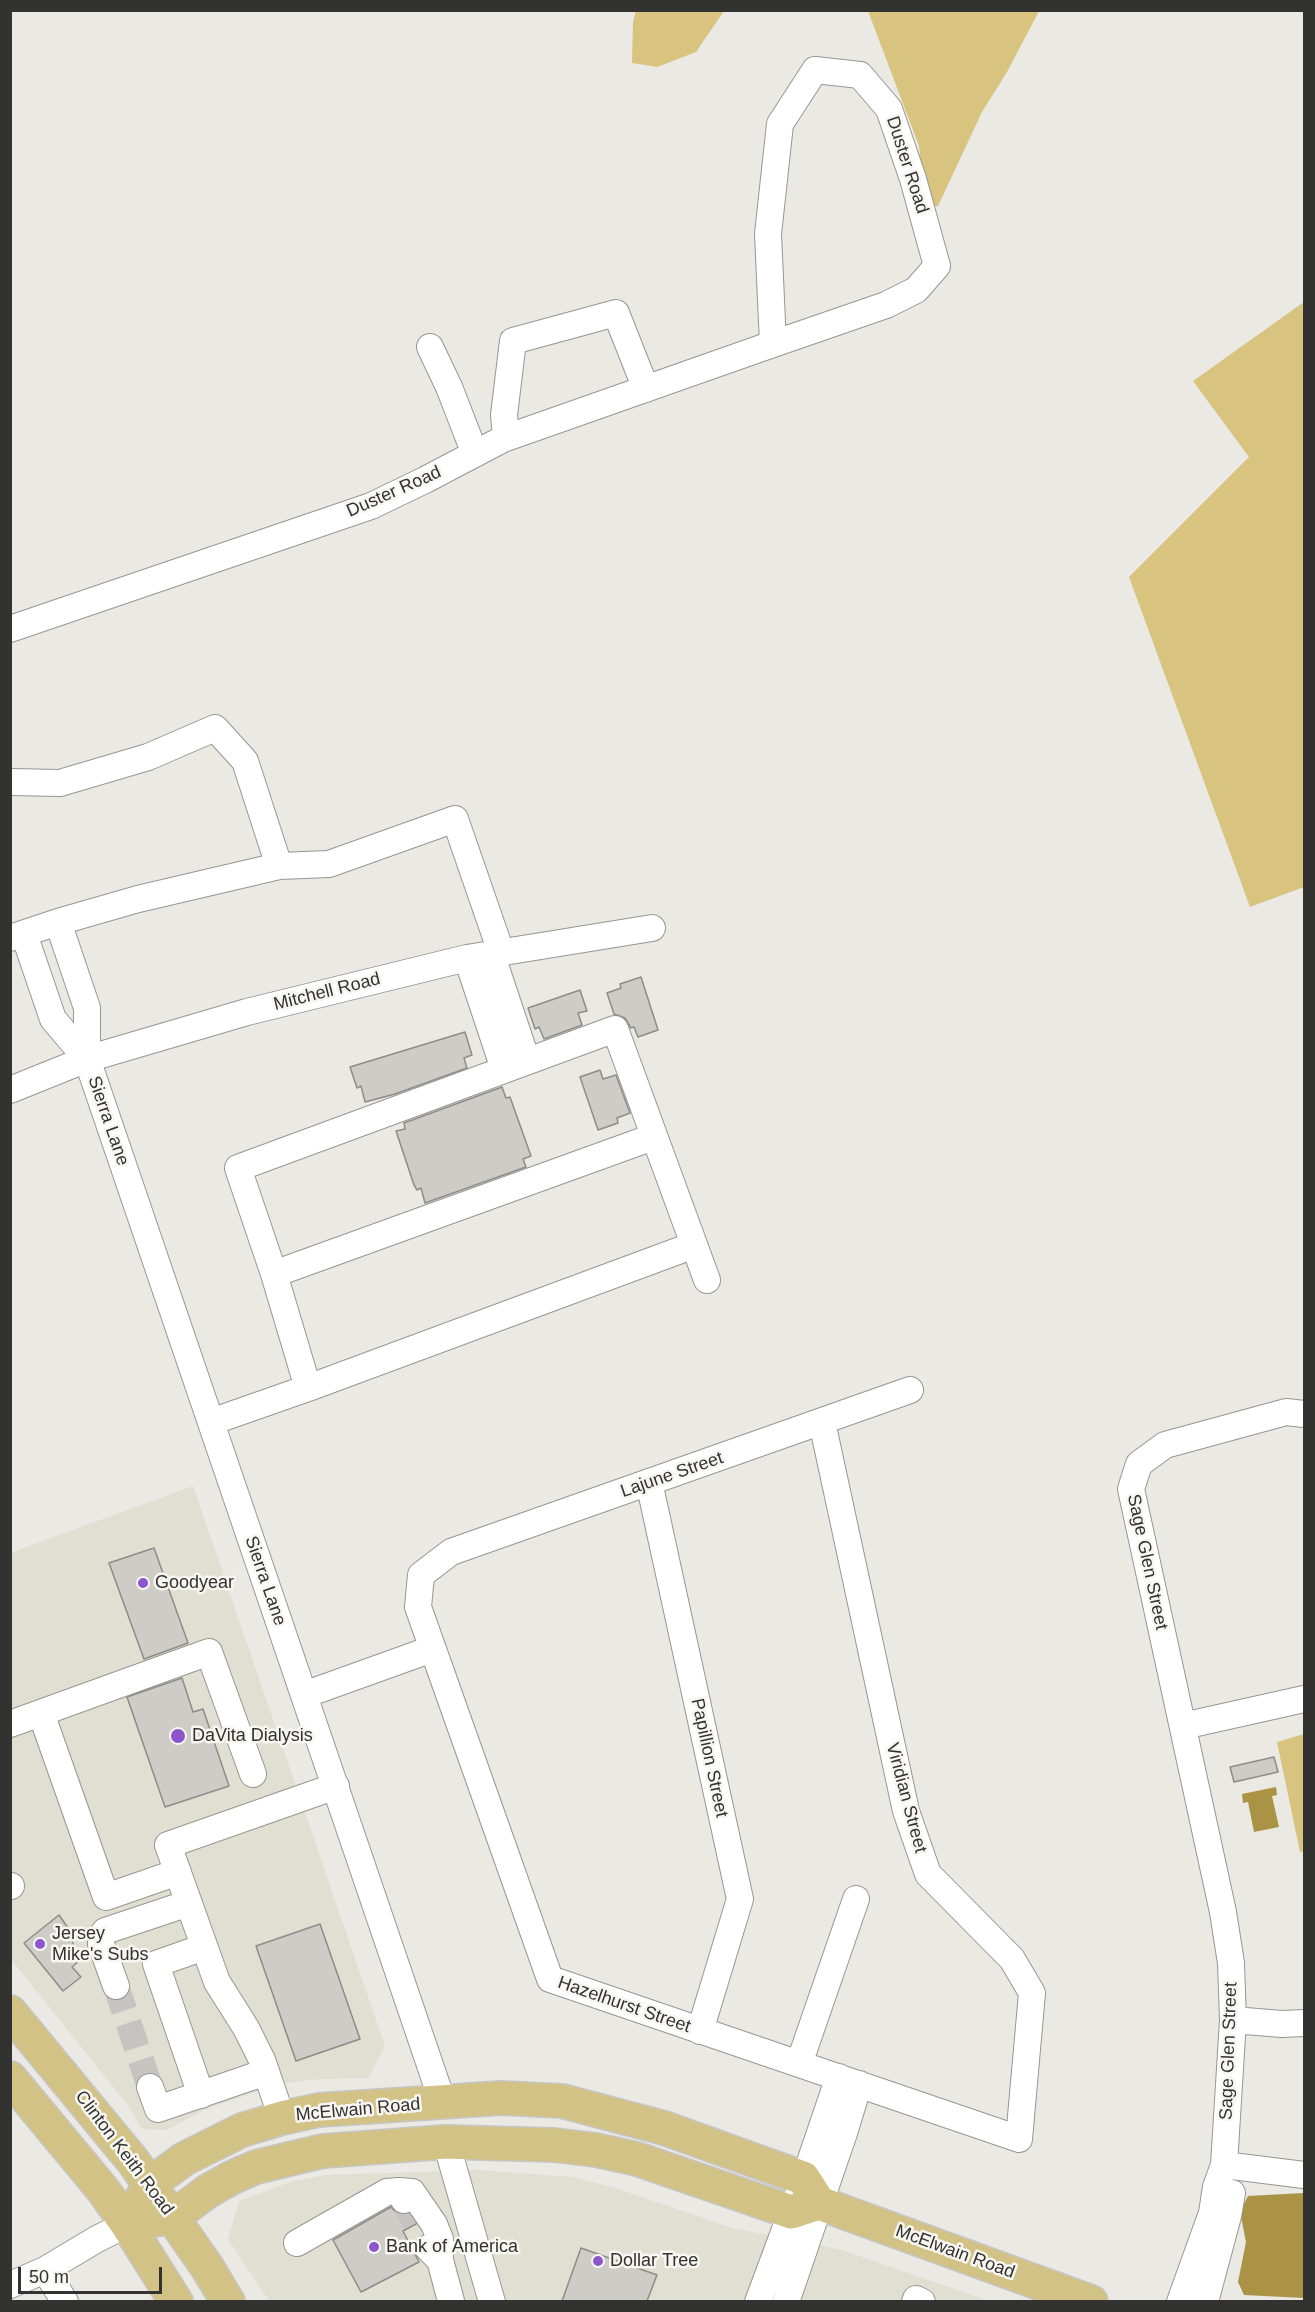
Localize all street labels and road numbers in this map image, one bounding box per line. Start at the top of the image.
street label: Duster Road [881,114,933,216]
street label: Duster Road [343,462,445,522]
street label: Mitchell Road [271,968,383,1016]
street label: Sierra Lane [83,1073,133,1169]
street label: Lajune Street [618,1447,726,1503]
street label: Sage Glen Street [1122,1492,1172,1632]
street label: Sierra Lane [240,1533,290,1629]
street label: Papillion Street [686,1697,732,1819]
street label: Viridian Street [881,1741,931,1855]
street label: Hazelhurst Street [555,1972,693,2038]
street label: Sage Glen Street [1216,1982,1242,2120]
street label: Clinton Keith Road [70,2087,178,2219]
street label: McElwain Road [295,2094,421,2126]
street label: McElwain Road [893,2220,1017,2284]

